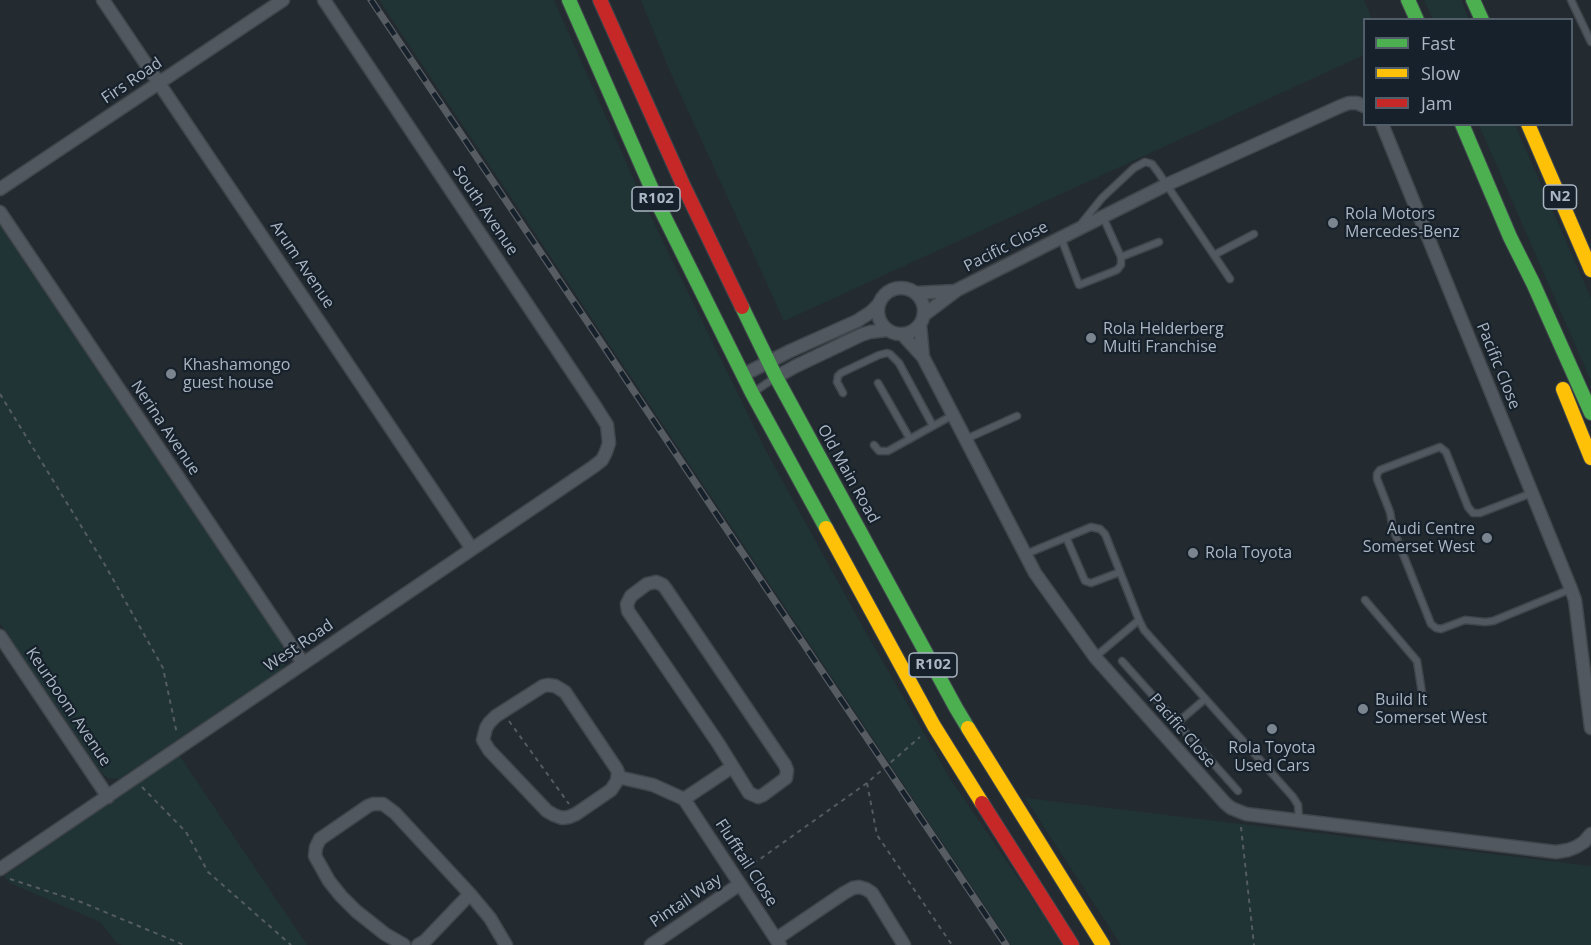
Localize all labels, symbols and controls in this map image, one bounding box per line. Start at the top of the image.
legend [1363,18,1573,126]
text: Fast [1421,31,1455,55]
street label: Firs Road [98,54,166,108]
text: Slow [1421,61,1460,85]
text: Jam [1421,91,1453,115]
street label: South Avenue [448,163,522,259]
road number: N2 [1544,185,1576,209]
road number: R102 [632,187,680,211]
place label: Rola Motors Mercedes-Benz [1345,204,1460,242]
marker: Rola Motors Mercedes-Benz [1326,216,1340,230]
street label: Arum Avenue [266,218,338,312]
street label: Pacific Close [961,218,1051,276]
place label: Rola Helderberg Multi Franchise [1103,319,1224,357]
street label: Pacific Close [1472,320,1524,412]
marker: Rola Helderberg Multi Franchise [1084,331,1098,345]
place label: Khashamongo guest house [183,355,290,393]
marker: Khashamongo guest house [164,367,178,381]
street label: Nerina Avenue [126,377,204,479]
street label: Old Main Road [813,421,883,527]
place label: Audi Centre Somerset West [1363,519,1475,557]
marker: Audi Centre Somerset West [1480,531,1494,545]
place label: Rola Toyota [1205,543,1292,563]
marker: Rola Toyota [1186,546,1200,560]
street label: West Road [261,616,337,676]
street label: Keurboom Avenue [21,644,115,770]
road number: R102 [909,653,957,677]
street label: Pacific Close [1145,690,1219,772]
place label: Build It Somerset West [1375,690,1487,728]
marker: Build It Somerset West [1356,702,1370,716]
marker: Rola Toyota Used Cars [1265,722,1279,736]
place label: Rola Toyota Used Cars [1228,738,1316,776]
street label: Flufftail Close [711,816,781,910]
street label: Pintail Way [647,870,725,932]

